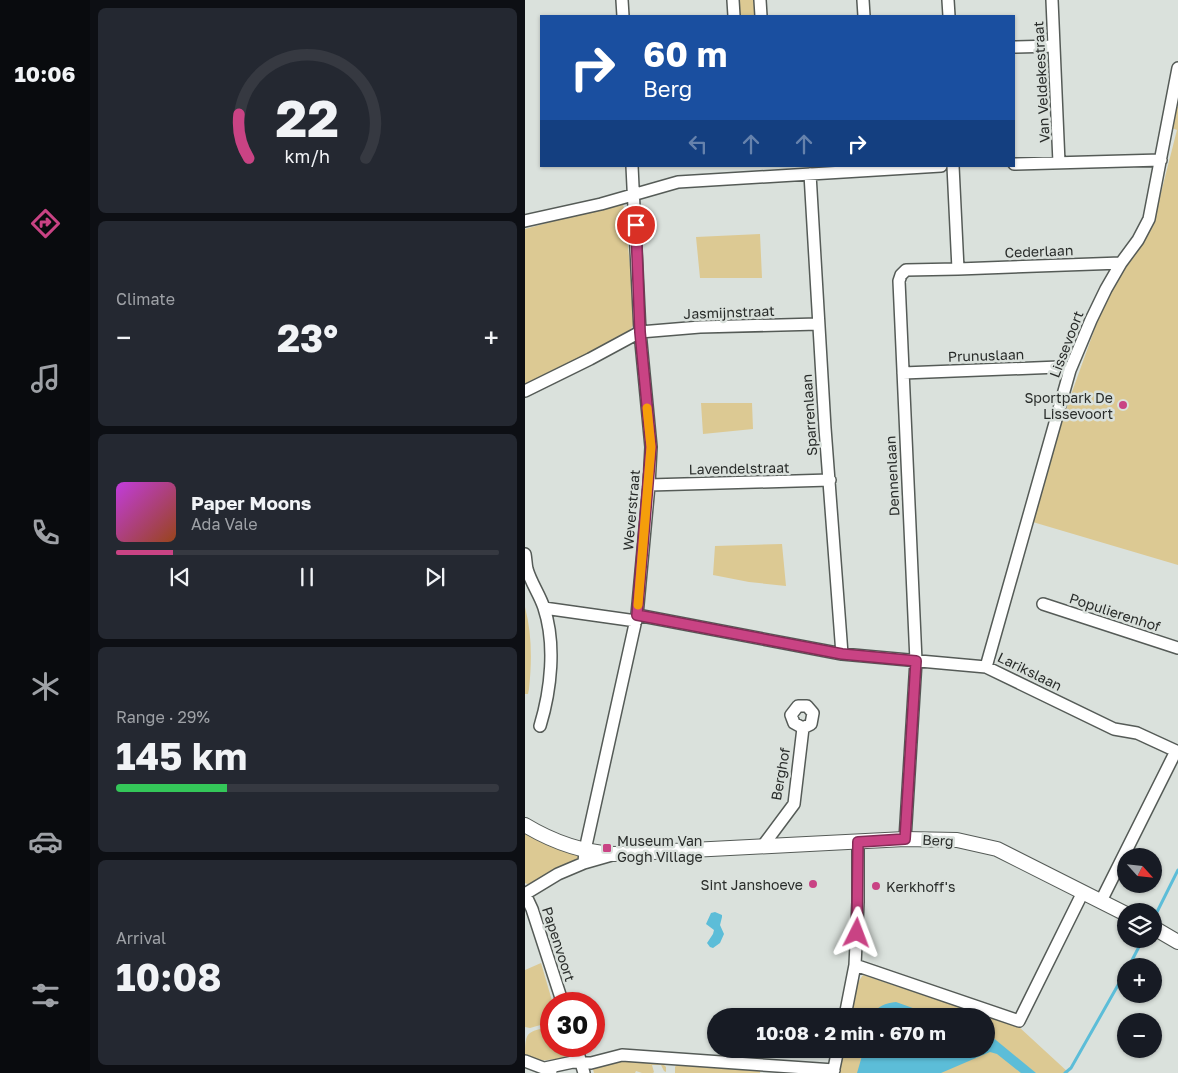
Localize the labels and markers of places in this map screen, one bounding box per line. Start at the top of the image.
pin [615,204,657,246]
place label: Sportpark De Lissevoort [1024,389,1113,422]
marker: Sportpark De Lissevoort [1117,399,1129,411]
place label: Museum Van Gogh Village [617,832,703,865]
marker: Museum Van Gogh Village [601,842,613,854]
place label: Sint Janshoeve [700,876,803,893]
marker: Sint Janshoeve [807,878,819,890]
place label: Kerkhoff's [886,878,955,895]
marker: Kerkhoff's [870,880,882,892]

